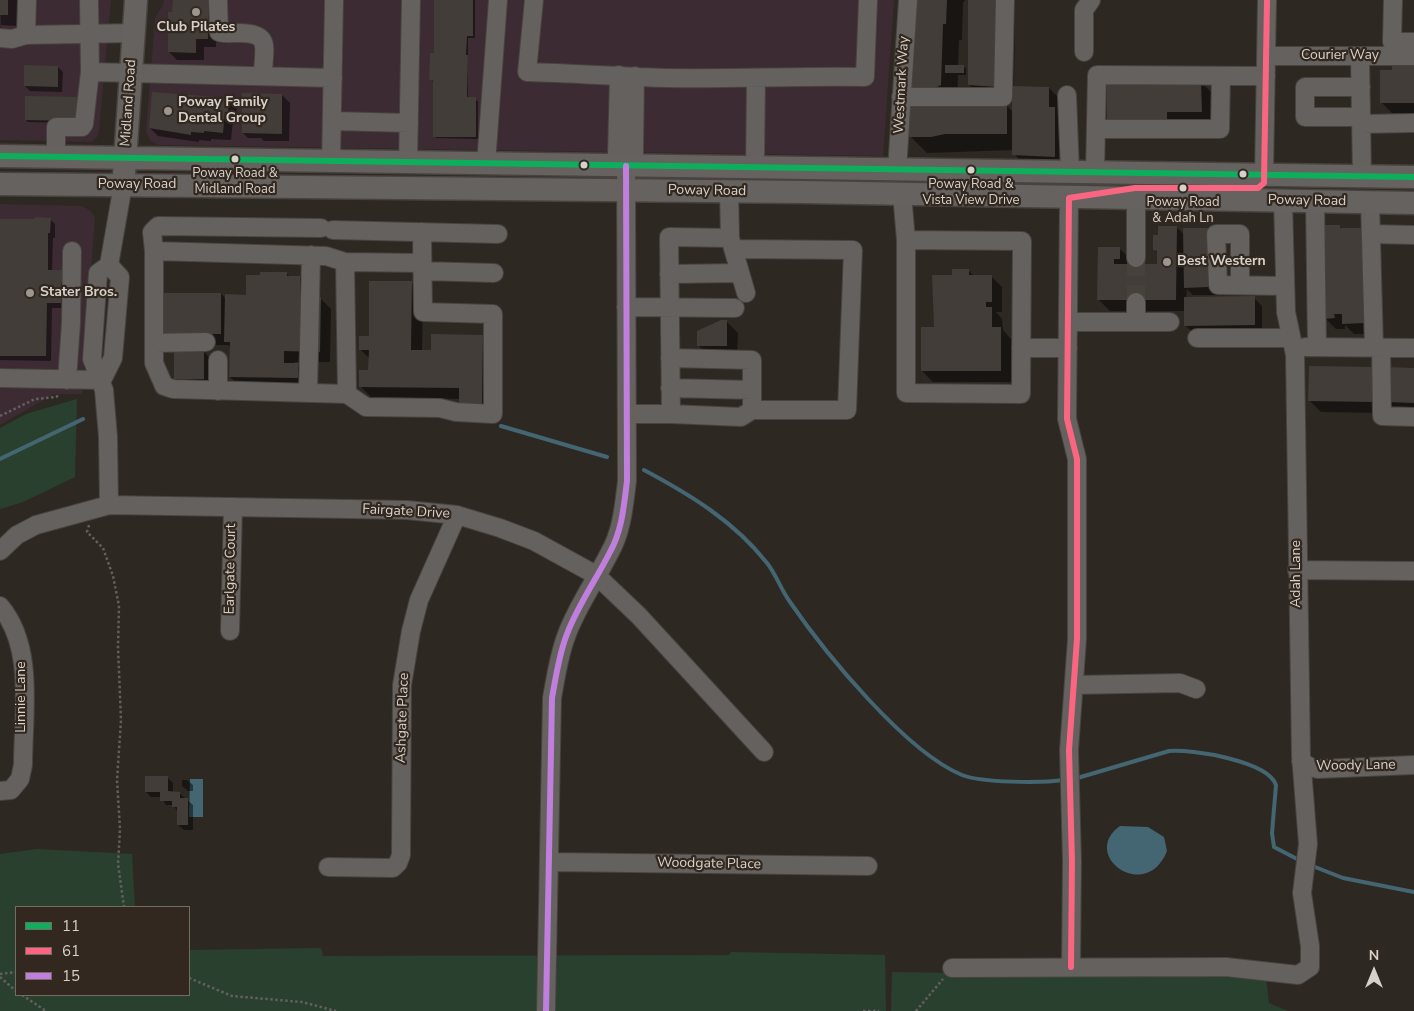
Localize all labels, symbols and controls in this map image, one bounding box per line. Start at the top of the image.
marker: Club Pilates [190,6,202,18]
place label: Club Pilates [157,20,235,36]
street label: Westmark Way [891,36,913,134]
street label: Courier Way [1301,48,1379,64]
street label: Midland Road [118,59,140,147]
place label: Poway Family Dental Group [178,95,268,128]
marker: Poway Family Dental Group [162,105,174,117]
marker: Poway Road & Midland Road [230,154,240,164]
unlabelled marker [579,160,589,170]
marker: Poway Road & Vista View Drive [966,165,976,175]
place label: Poway Road & Midland Road [192,166,278,197]
unlabelled marker [1238,169,1248,179]
street label: Poway Road [98,177,176,193]
place label: Poway Road & Vista View Drive [923,177,1019,208]
street label: Poway Road [668,182,746,200]
marker: Poway Road & Adah Ln [1178,183,1188,193]
street label: Poway Road [1268,192,1346,210]
place label: Poway Road & Adah Ln [1147,195,1219,226]
place label: Best Western [1177,254,1266,270]
marker: Best Western [1161,256,1173,268]
place label: Stater Bros. [40,285,117,301]
marker: Stater Bros. [24,287,36,299]
street label: Fairgate Drive [362,501,450,523]
street label: Earlgate Court [222,523,240,615]
street label: Adah Lane [1289,540,1305,608]
street label: Linnie Lane [14,661,30,733]
street label: Ashgate Place [393,672,413,764]
street label: Woody Lane [1316,757,1396,775]
street label: Woodgate Place [657,855,761,873]
legend [15,906,190,996]
text: 11 [62,916,80,936]
text: 61 [62,941,80,961]
north arrow [1349,946,1399,996]
text: N [1369,946,1379,965]
text: 15 [62,966,80,986]

